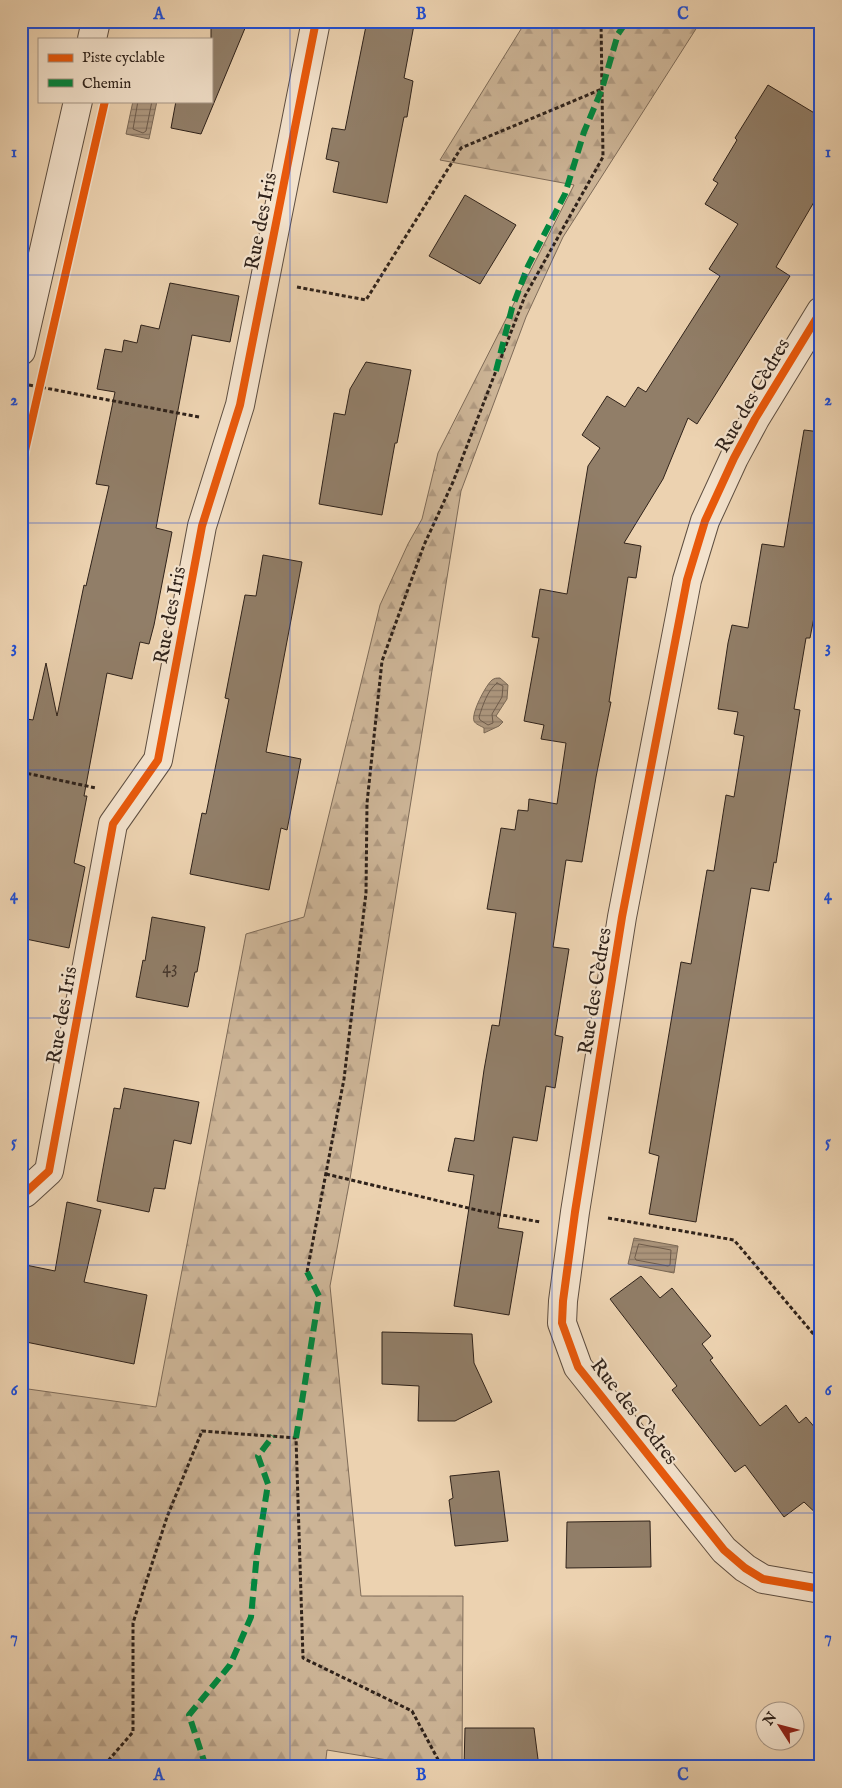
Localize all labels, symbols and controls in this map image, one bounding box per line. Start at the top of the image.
text: A [153,5,166,25]
text: B [416,5,427,25]
text: C [677,5,689,25]
legend [38,38,212,102]
text: Piste cyclable [82,48,165,67]
text: Chemin [82,74,131,93]
text: 1 [11,143,17,163]
text: 1 [825,143,831,163]
street label: Rue des Iris [240,171,283,272]
street label: Rue des Cèdres [710,334,796,457]
text: 2 [10,391,18,411]
text: 2 [824,391,832,411]
street label: Rue des Iris [149,565,192,666]
text: 3 [11,638,17,658]
text: 3 [825,638,831,658]
text: 4 [10,886,19,906]
text: 4 [824,886,833,906]
street label: Rue des Cèdres [573,926,618,1056]
house number: 43 [162,957,178,980]
street label: Rue des Iris [42,965,83,1066]
text: 5 [11,1133,17,1153]
text: 5 [825,1133,831,1153]
street label: Rue des Cèdres [585,1354,683,1470]
text: 6 [11,1381,19,1401]
text: 6 [825,1381,833,1401]
text: 7 [10,1628,18,1648]
text: 7 [824,1628,832,1648]
north arrow [754,1700,804,1750]
text: N [759,1709,781,1730]
text: A [153,1766,166,1786]
text: B [416,1766,427,1786]
text: C [677,1766,689,1786]

